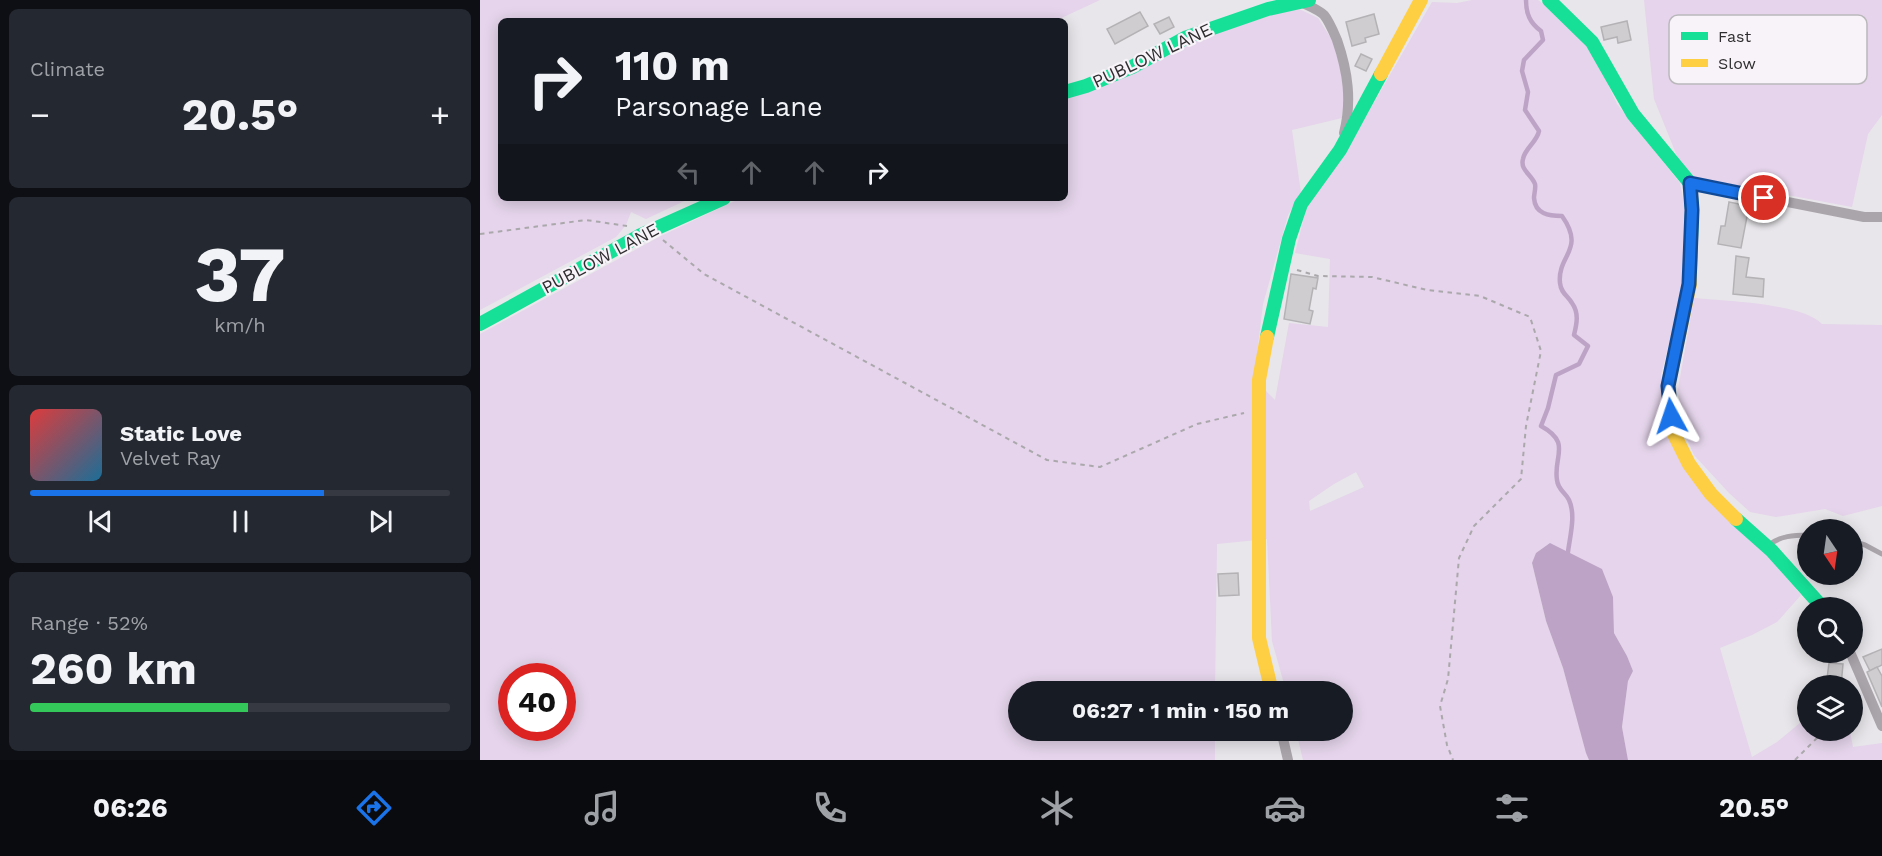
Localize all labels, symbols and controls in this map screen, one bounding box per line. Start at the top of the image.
legend [1669,15,1867,84]
street label: PUBLOW LANE [1089,18,1215,92]
text: Fast [1718,27,1751,46]
text: 110 m [615,41,730,90]
icon: right [516,42,594,120]
text: Slow [1718,54,1756,73]
text: Climate [30,57,105,81]
text: 20.5° [182,88,298,141]
text: Parsonage Lane [615,91,823,123]
text: − [30,95,50,134]
text: + [430,95,450,134]
icon: left [672,156,705,189]
icon: ahead [735,156,768,189]
icon: ahead [798,156,831,189]
icon: right [861,156,894,189]
pin [1738,172,1789,223]
icon: arrive [1747,181,1780,214]
street label: PUBLOW LANE [538,218,662,298]
text: 37 [194,228,286,320]
text: km/h [214,313,266,337]
position arrow [1639,384,1703,448]
text: Static Love [120,421,242,446]
text: Velvet Ray [120,446,221,470]
icon: previous [84,505,117,538]
icon: pause [224,505,257,538]
icon: next [364,505,397,538]
north arrow [1797,519,1863,585]
map controls [1797,519,1863,741]
button: search [1797,597,1863,663]
text: Range · 52% [30,611,148,635]
text: 260 km [30,642,197,695]
speed limit sign: 40 [498,663,576,741]
button: layers [1797,675,1863,741]
text: 06:27 · 1 min · 150 m [1072,698,1289,723]
icon: directions [353,787,395,829]
icon: music [581,787,623,829]
icon: phone [809,787,851,829]
icon: climate [1036,787,1078,829]
icon: car [1264,787,1306,829]
icon: filters [1491,787,1533,829]
text: 06:26 [93,792,168,824]
text: 20.5° [1719,792,1789,824]

